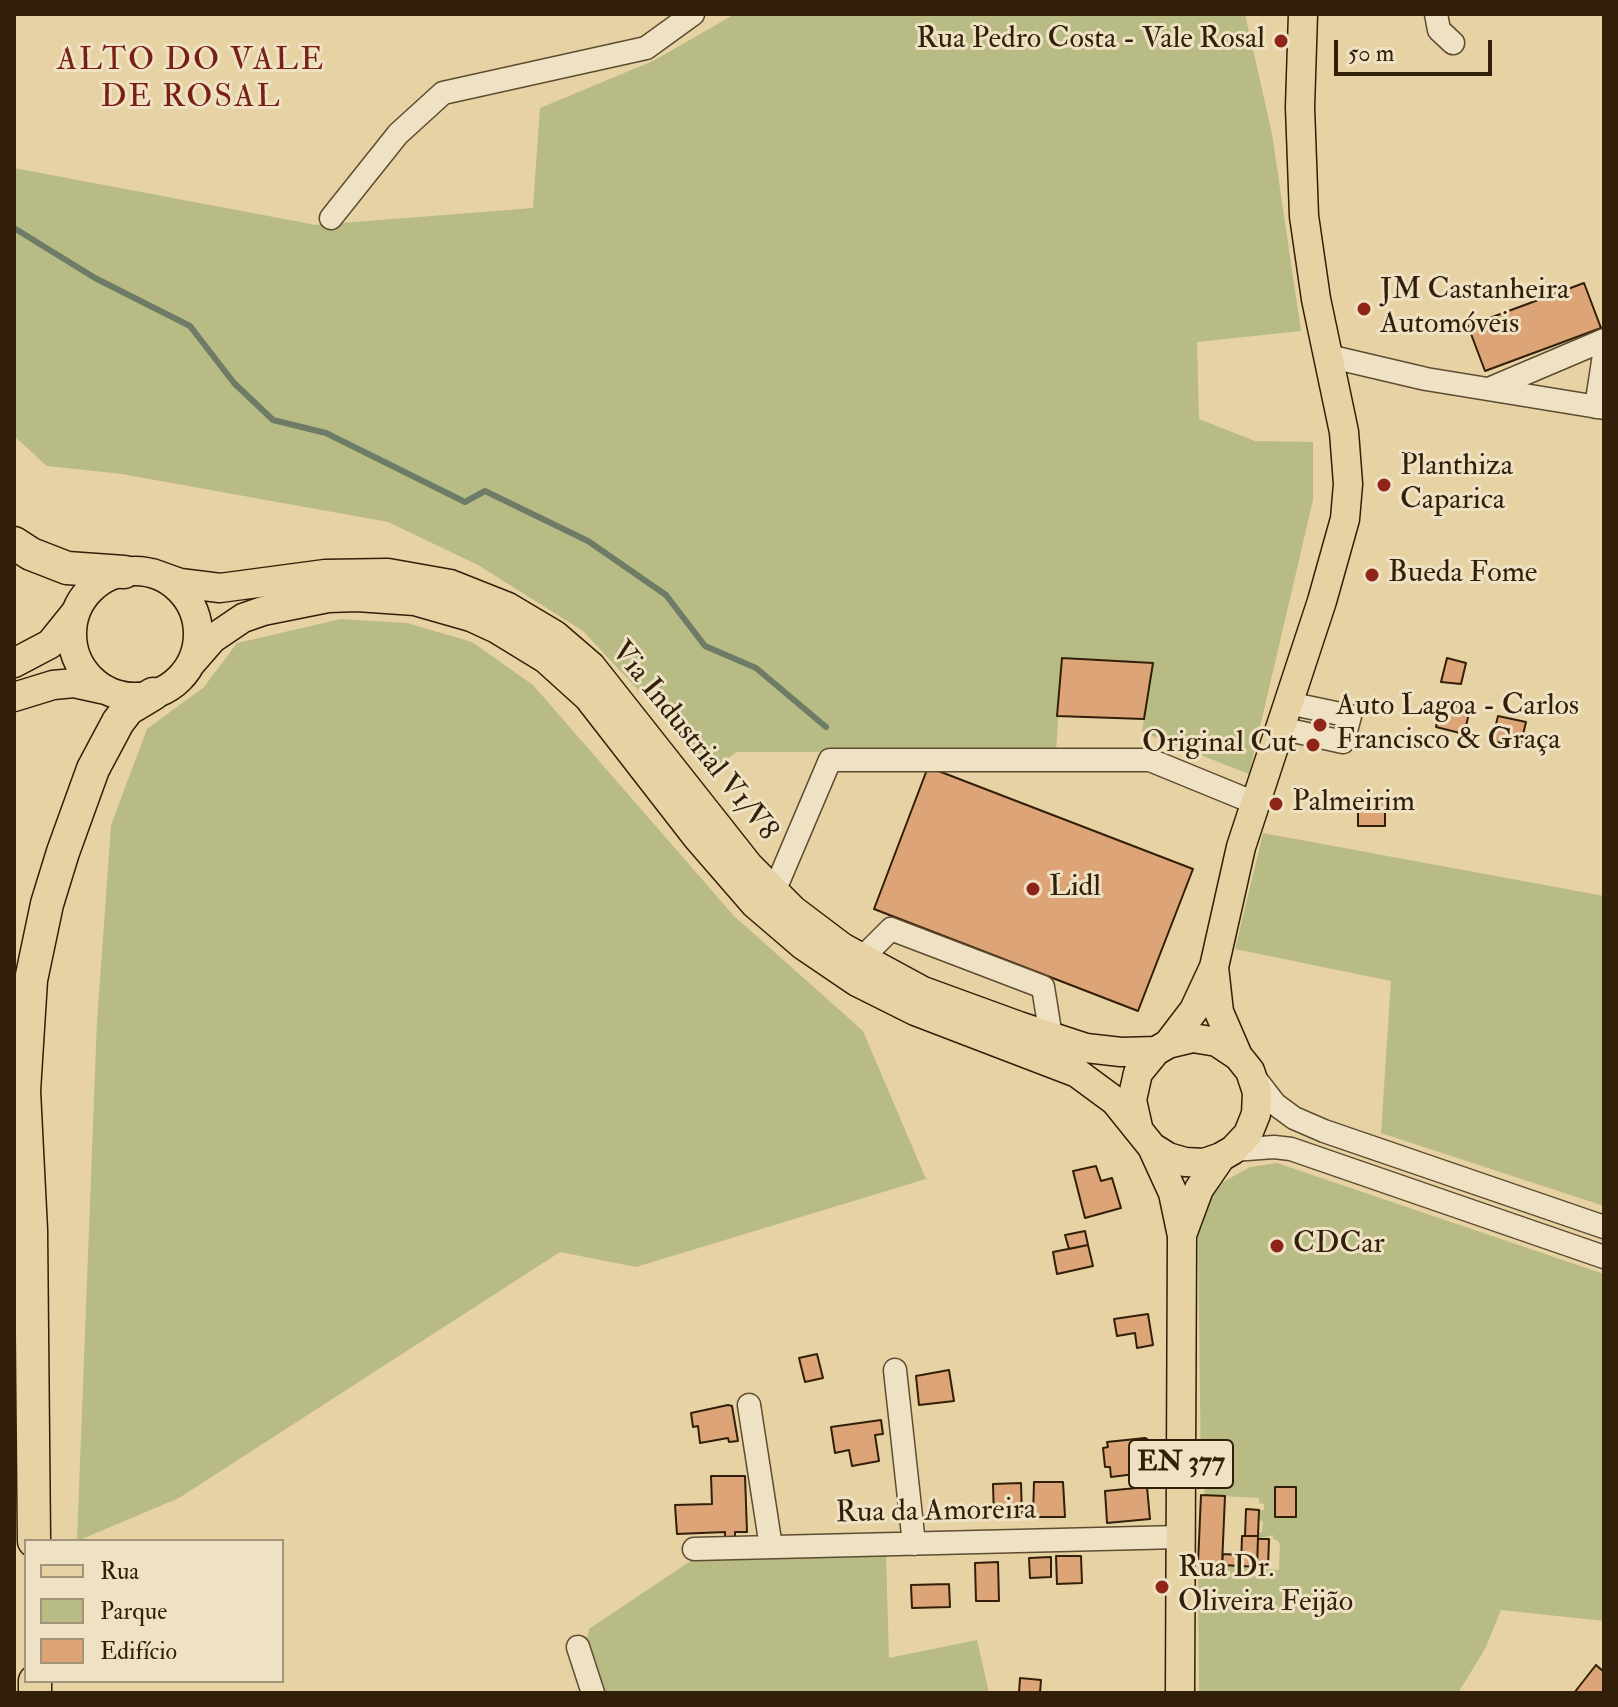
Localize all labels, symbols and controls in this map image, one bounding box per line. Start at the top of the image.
place label: Rua Pedro Costa - Vale Rosal [916,23,1265,59]
scale bar [1338,24,1496,74]
marker: Rua Pedro Costa - Vale Rosal [1272,32,1290,50]
text: 50 m [1348,38,1394,69]
district label: ALTO DO VALE DE ROSAL [57,43,325,118]
place label: JM Castanheira Automóveis [1380,274,1569,344]
marker: JM Castanheira Automóveis [1355,300,1373,318]
place label: Planthiza Caparica [1400,450,1513,520]
marker: Planthiza Caparica [1375,476,1393,494]
place label: Bueda Fome [1388,557,1537,593]
marker: Bueda Fome [1363,566,1381,584]
street label: Via Industrial V1/V8 [602,635,784,849]
place label: Auto Lagoa - Carlos Francisco & Graça [1336,690,1579,760]
marker: Auto Lagoa - Carlos Francisco & Graça [1311,716,1329,734]
place label: Original Cut [1142,727,1297,763]
marker: Original Cut [1304,736,1322,754]
place label: Palmeirim [1292,786,1415,822]
marker: Palmeirim [1267,795,1285,813]
place label: Lidl [1049,871,1101,907]
marker: Lidl [1024,880,1042,898]
place label: CDCar [1293,1228,1385,1264]
marker: CDCar [1268,1237,1286,1255]
road number: EN 377 [1129,1440,1233,1488]
street label: Rua da Amoreira [835,1493,1037,1533]
legend [24,1539,284,1683]
place label: Rua Dr. Oliveira Feijão [1178,1552,1353,1622]
text: Rua [100,1556,139,1587]
marker: Rua Dr. Oliveira Feijão [1153,1578,1171,1596]
text: Parque [100,1596,167,1627]
text: Edifício [100,1636,177,1667]

